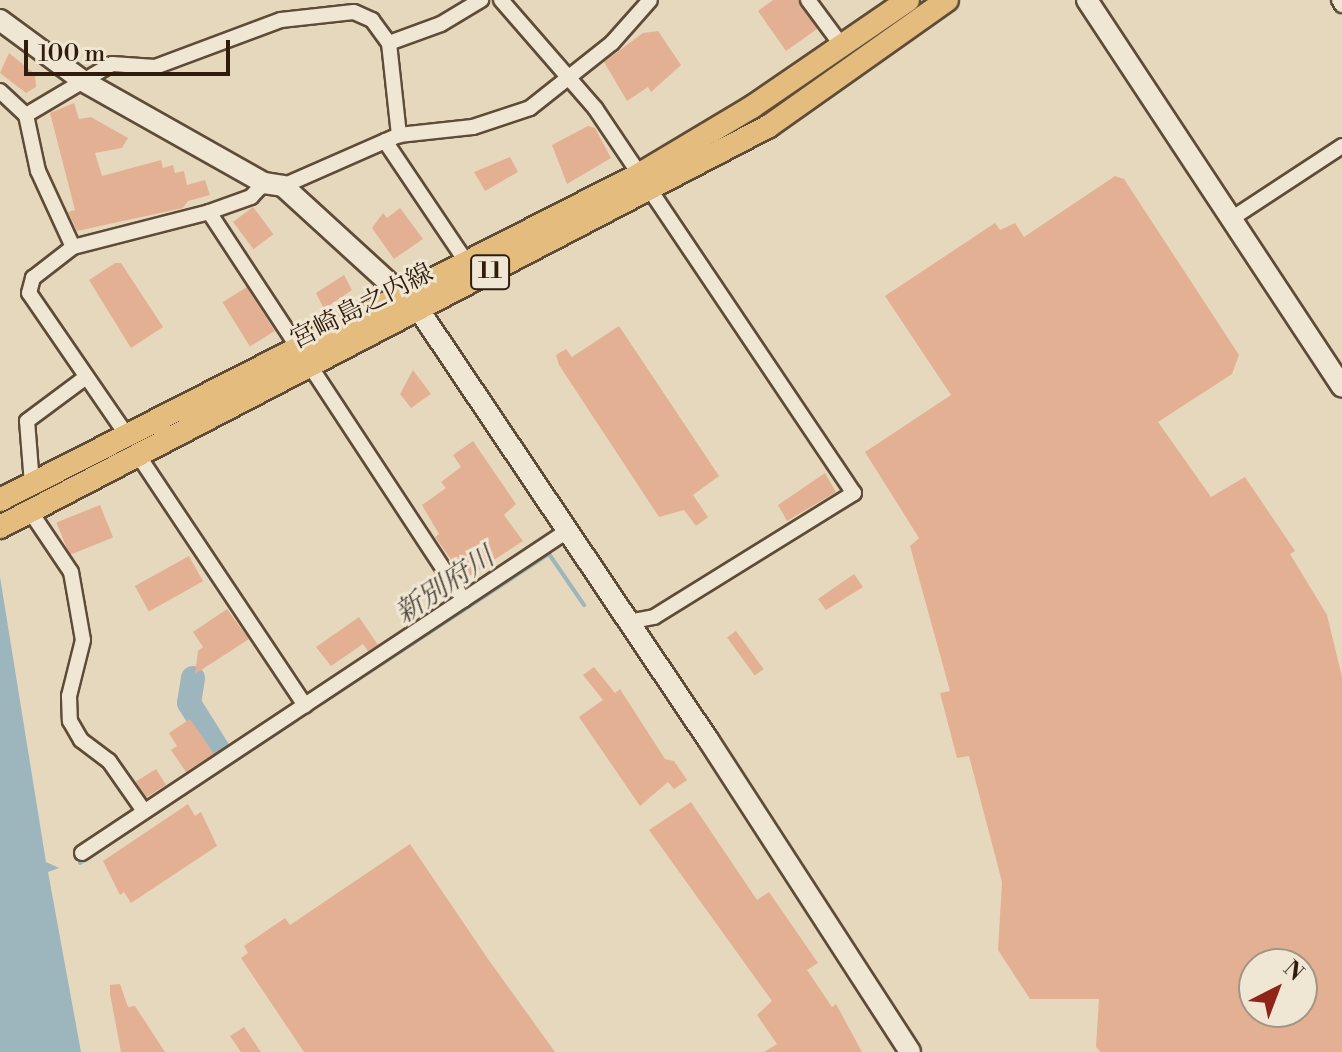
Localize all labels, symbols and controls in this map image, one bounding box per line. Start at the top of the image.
scale bar [28,24,234,74]
text: 100 m [38,39,105,69]
road number: 11 [470,252,510,292]
street label: 宮崎島之内線 [285,258,439,356]
water label: 新別府川 [389,541,501,631]
north arrow [1238,948,1318,1028]
text: N [1278,955,1309,987]

